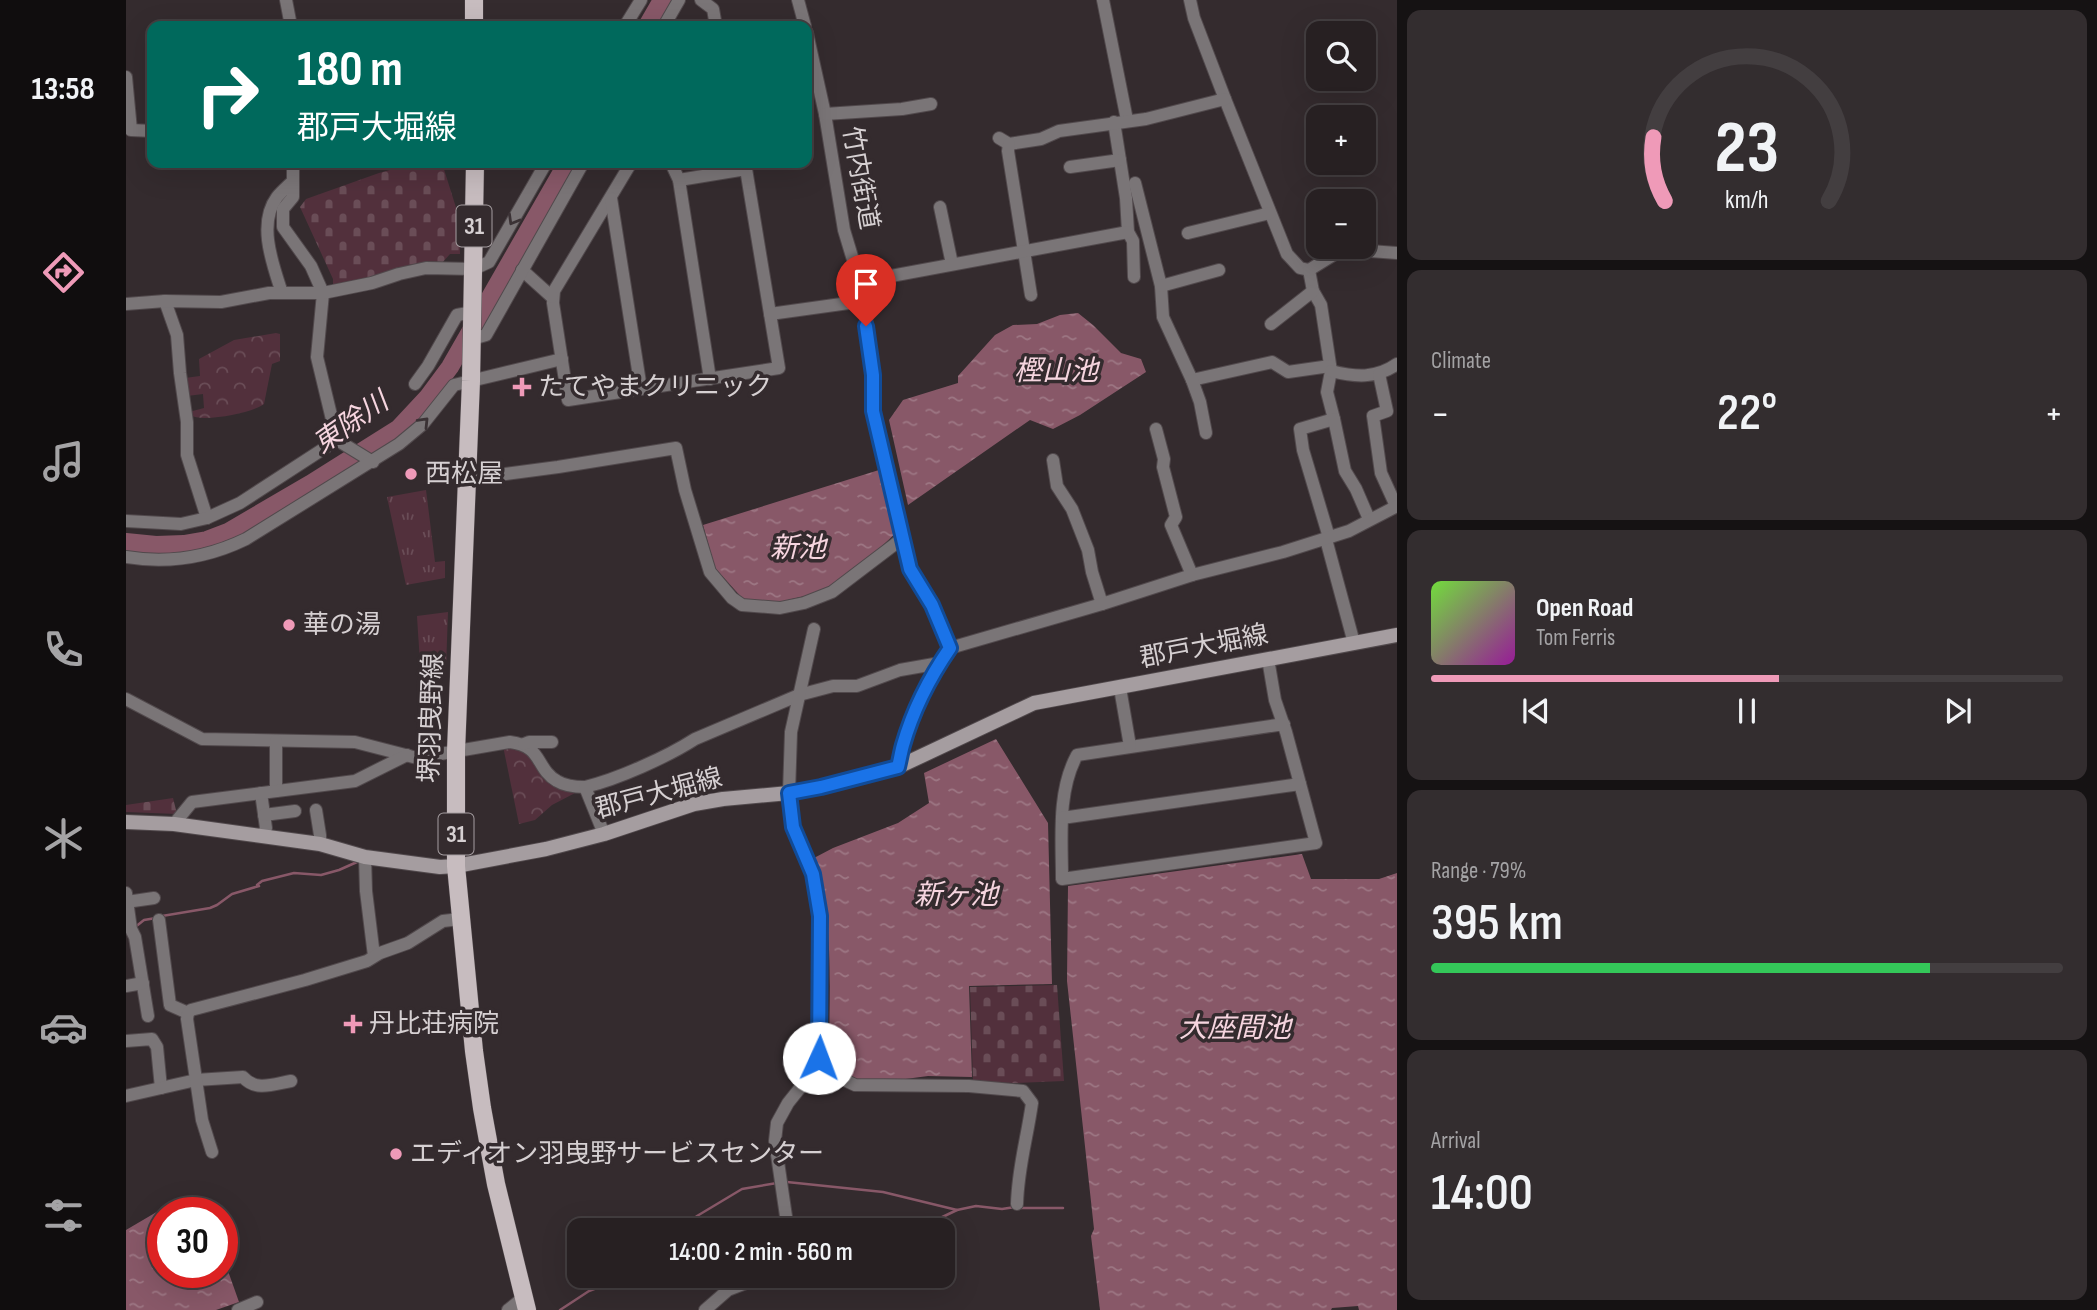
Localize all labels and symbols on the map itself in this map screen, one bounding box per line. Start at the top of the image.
street label: 竹内街道 [836,124,884,232]
road number: 31 [456,206,492,246]
one-way arrow [508,212,521,225]
pin [836,254,896,326]
water label: 樫山池 [1014,355,1101,388]
place label: たてやまクリニック [538,372,772,403]
marker: たてやまクリニック [512,377,532,397]
water label: 東除川 [307,384,397,461]
one-way arrow [415,417,428,430]
place label: 西松屋 [425,459,503,490]
marker: 西松屋 [403,466,419,482]
water label: 新池 [770,532,829,565]
place label: 華の湯 [303,610,381,641]
marker: 華の湯 [281,617,297,633]
street label: 郡戸大堀線 [1137,619,1271,675]
street label: 堺羽曳野線 [414,652,450,784]
street label: 郡戸大堀線 [592,762,726,826]
road number: 31 [438,814,474,854]
water label: 新ヶ池 [914,879,1001,912]
place label: 丹比荘病院 [369,1009,499,1040]
water label: 大座間池 [1179,1012,1294,1045]
marker: 丹比荘病院 [343,1014,363,1034]
position arrow [782,1021,856,1095]
place label: エディオン羽曳野サービスセンター [410,1139,824,1170]
marker: エディオン羽曳野サービスセンター [388,1146,404,1162]
speed limit sign: 30 [147,1197,238,1288]

